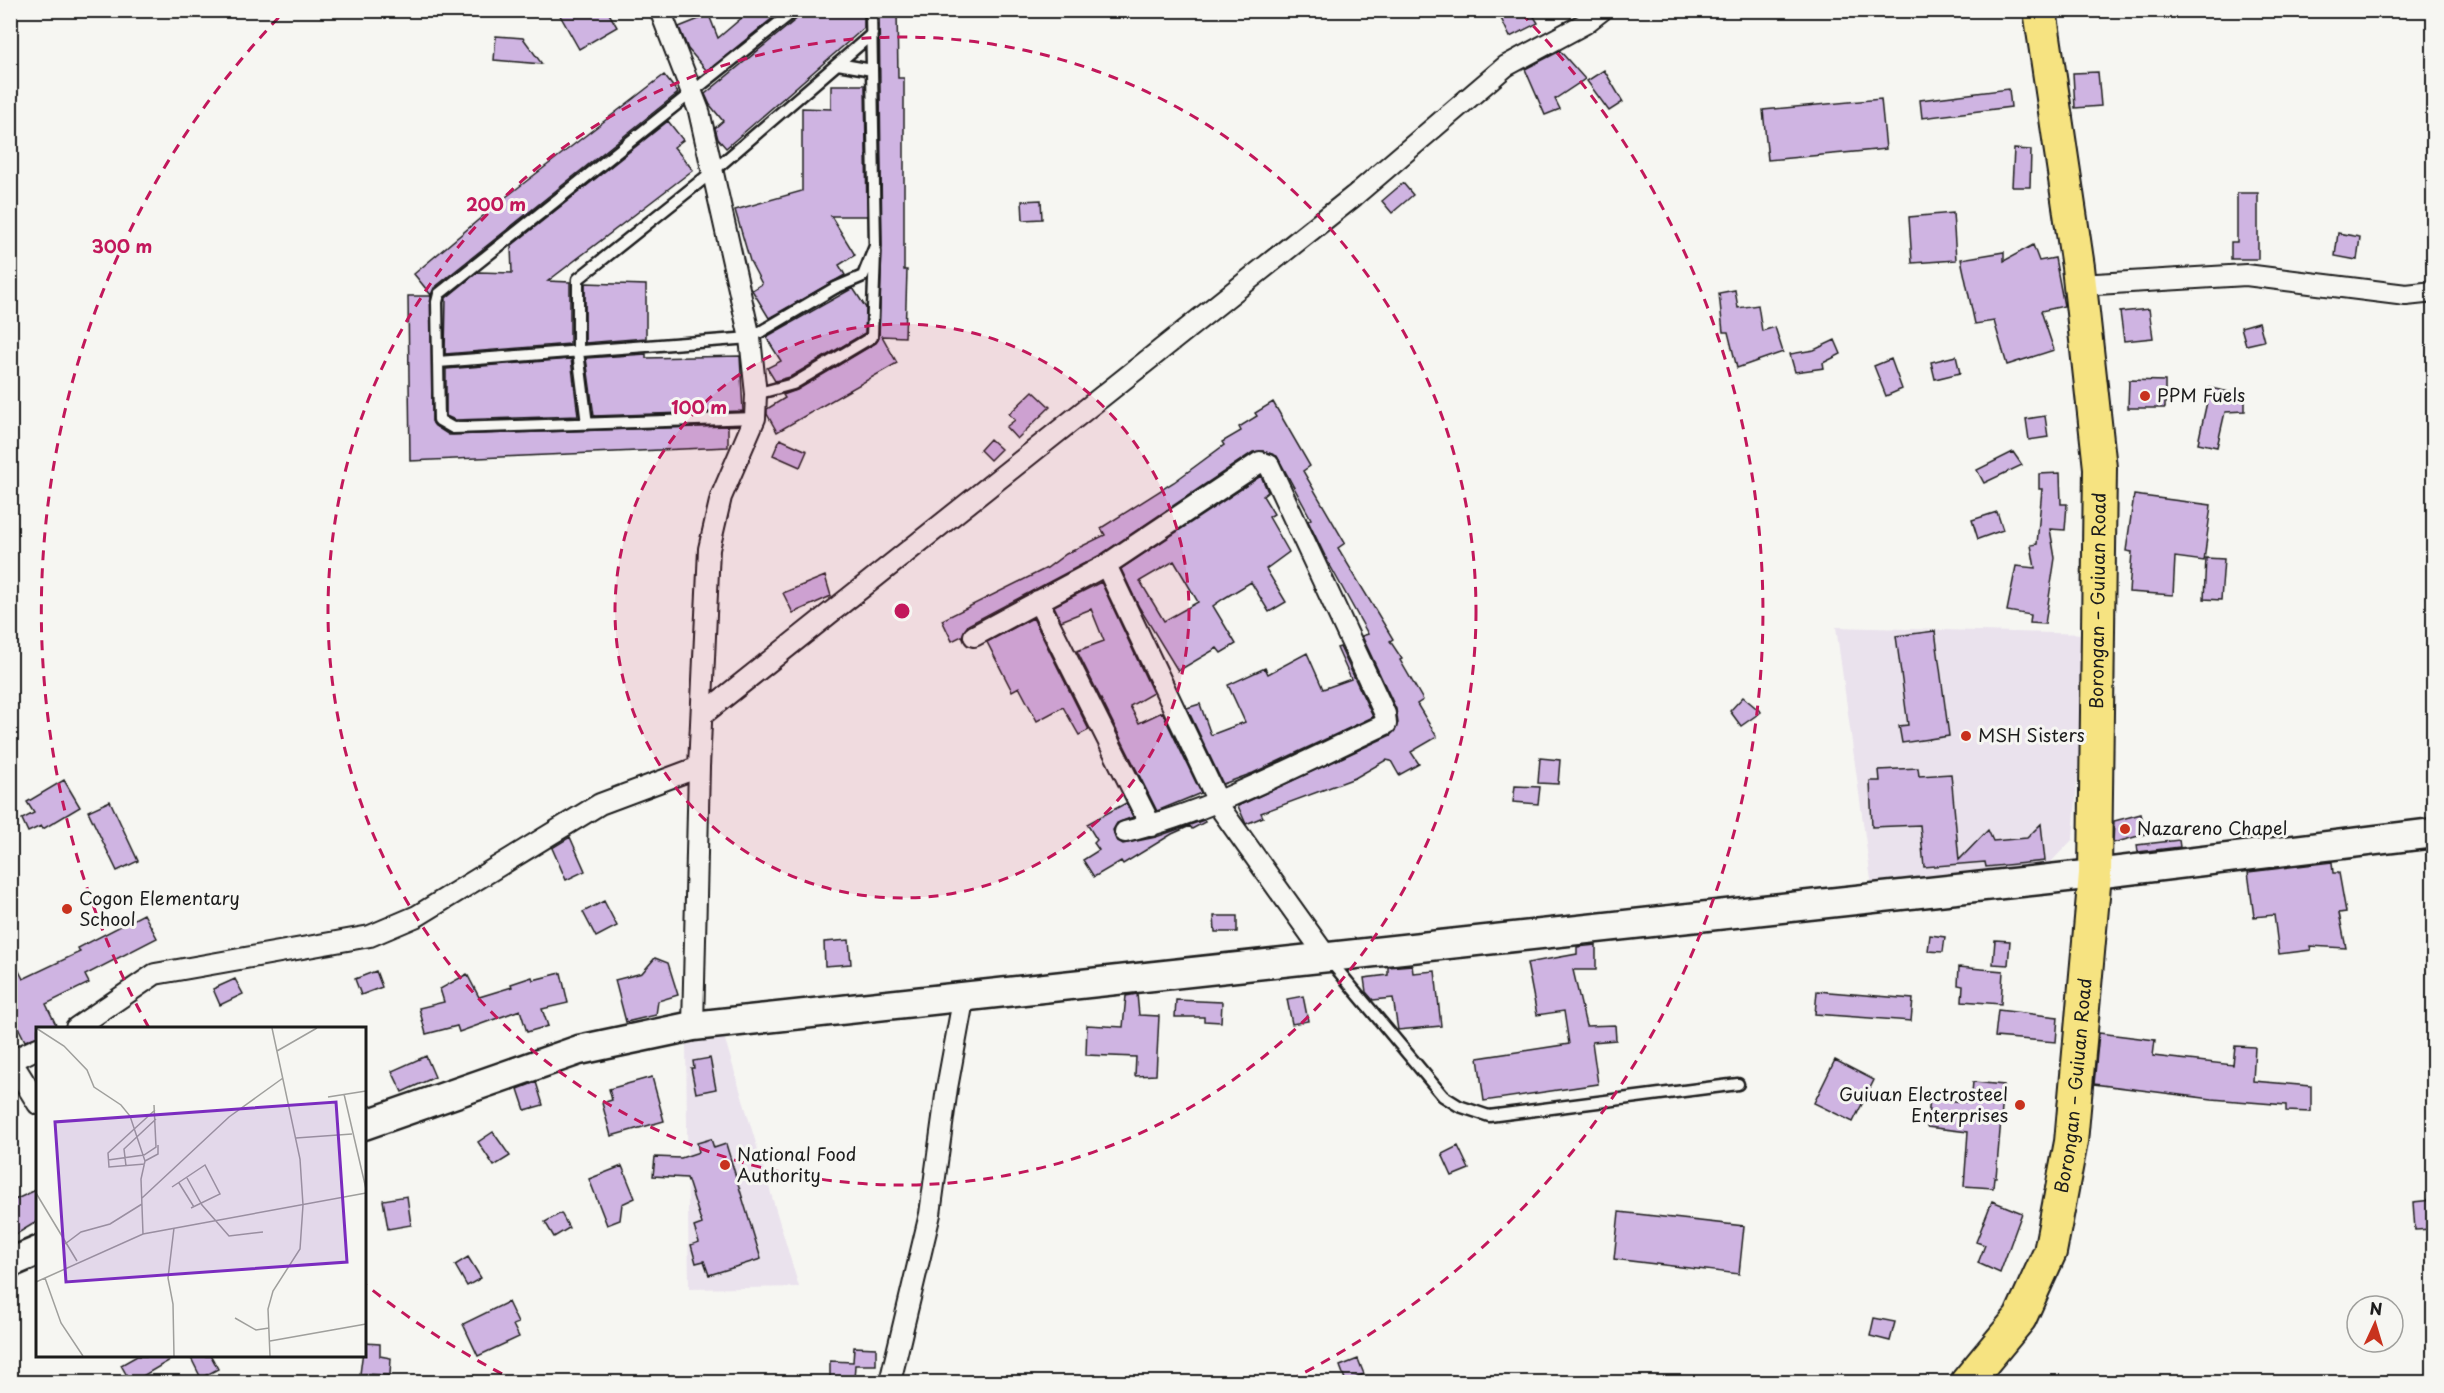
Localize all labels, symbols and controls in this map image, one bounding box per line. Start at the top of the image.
text: 200 m [466,190,526,217]
text: 300 m [92,232,152,259]
place label: PPM Fuels [2157,381,2245,408]
marker: PPM Fuels [2138,389,2152,403]
text: 100 m [671,393,727,420]
street label: Borongan – Guiuan Road [2082,492,2112,709]
centre of rings [892,601,912,621]
place label: MSH Sisters [1978,721,2085,748]
marker: MSH Sisters [1959,729,1973,743]
place label: Nazareno Chapel [2137,814,2287,841]
marker: Nazareno Chapel [2118,822,2132,836]
place label: Cogon Elementary School [79,884,240,932]
marker: Cogon Elementary School [60,902,74,916]
street label: Borongan – Guiuan Road [2047,977,2098,1195]
inset map [36,1027,366,1357]
place label: Guiuan Electrosteel Enterprises [1839,1080,2008,1128]
marker: Guiuan Electrosteel Enterprises [2013,1098,2027,1112]
place label: National Food Authority [737,1140,856,1188]
marker: National Food Authority [718,1158,732,1172]
north arrow [2345,1294,2405,1354]
text: N [2369,1296,2383,1320]

